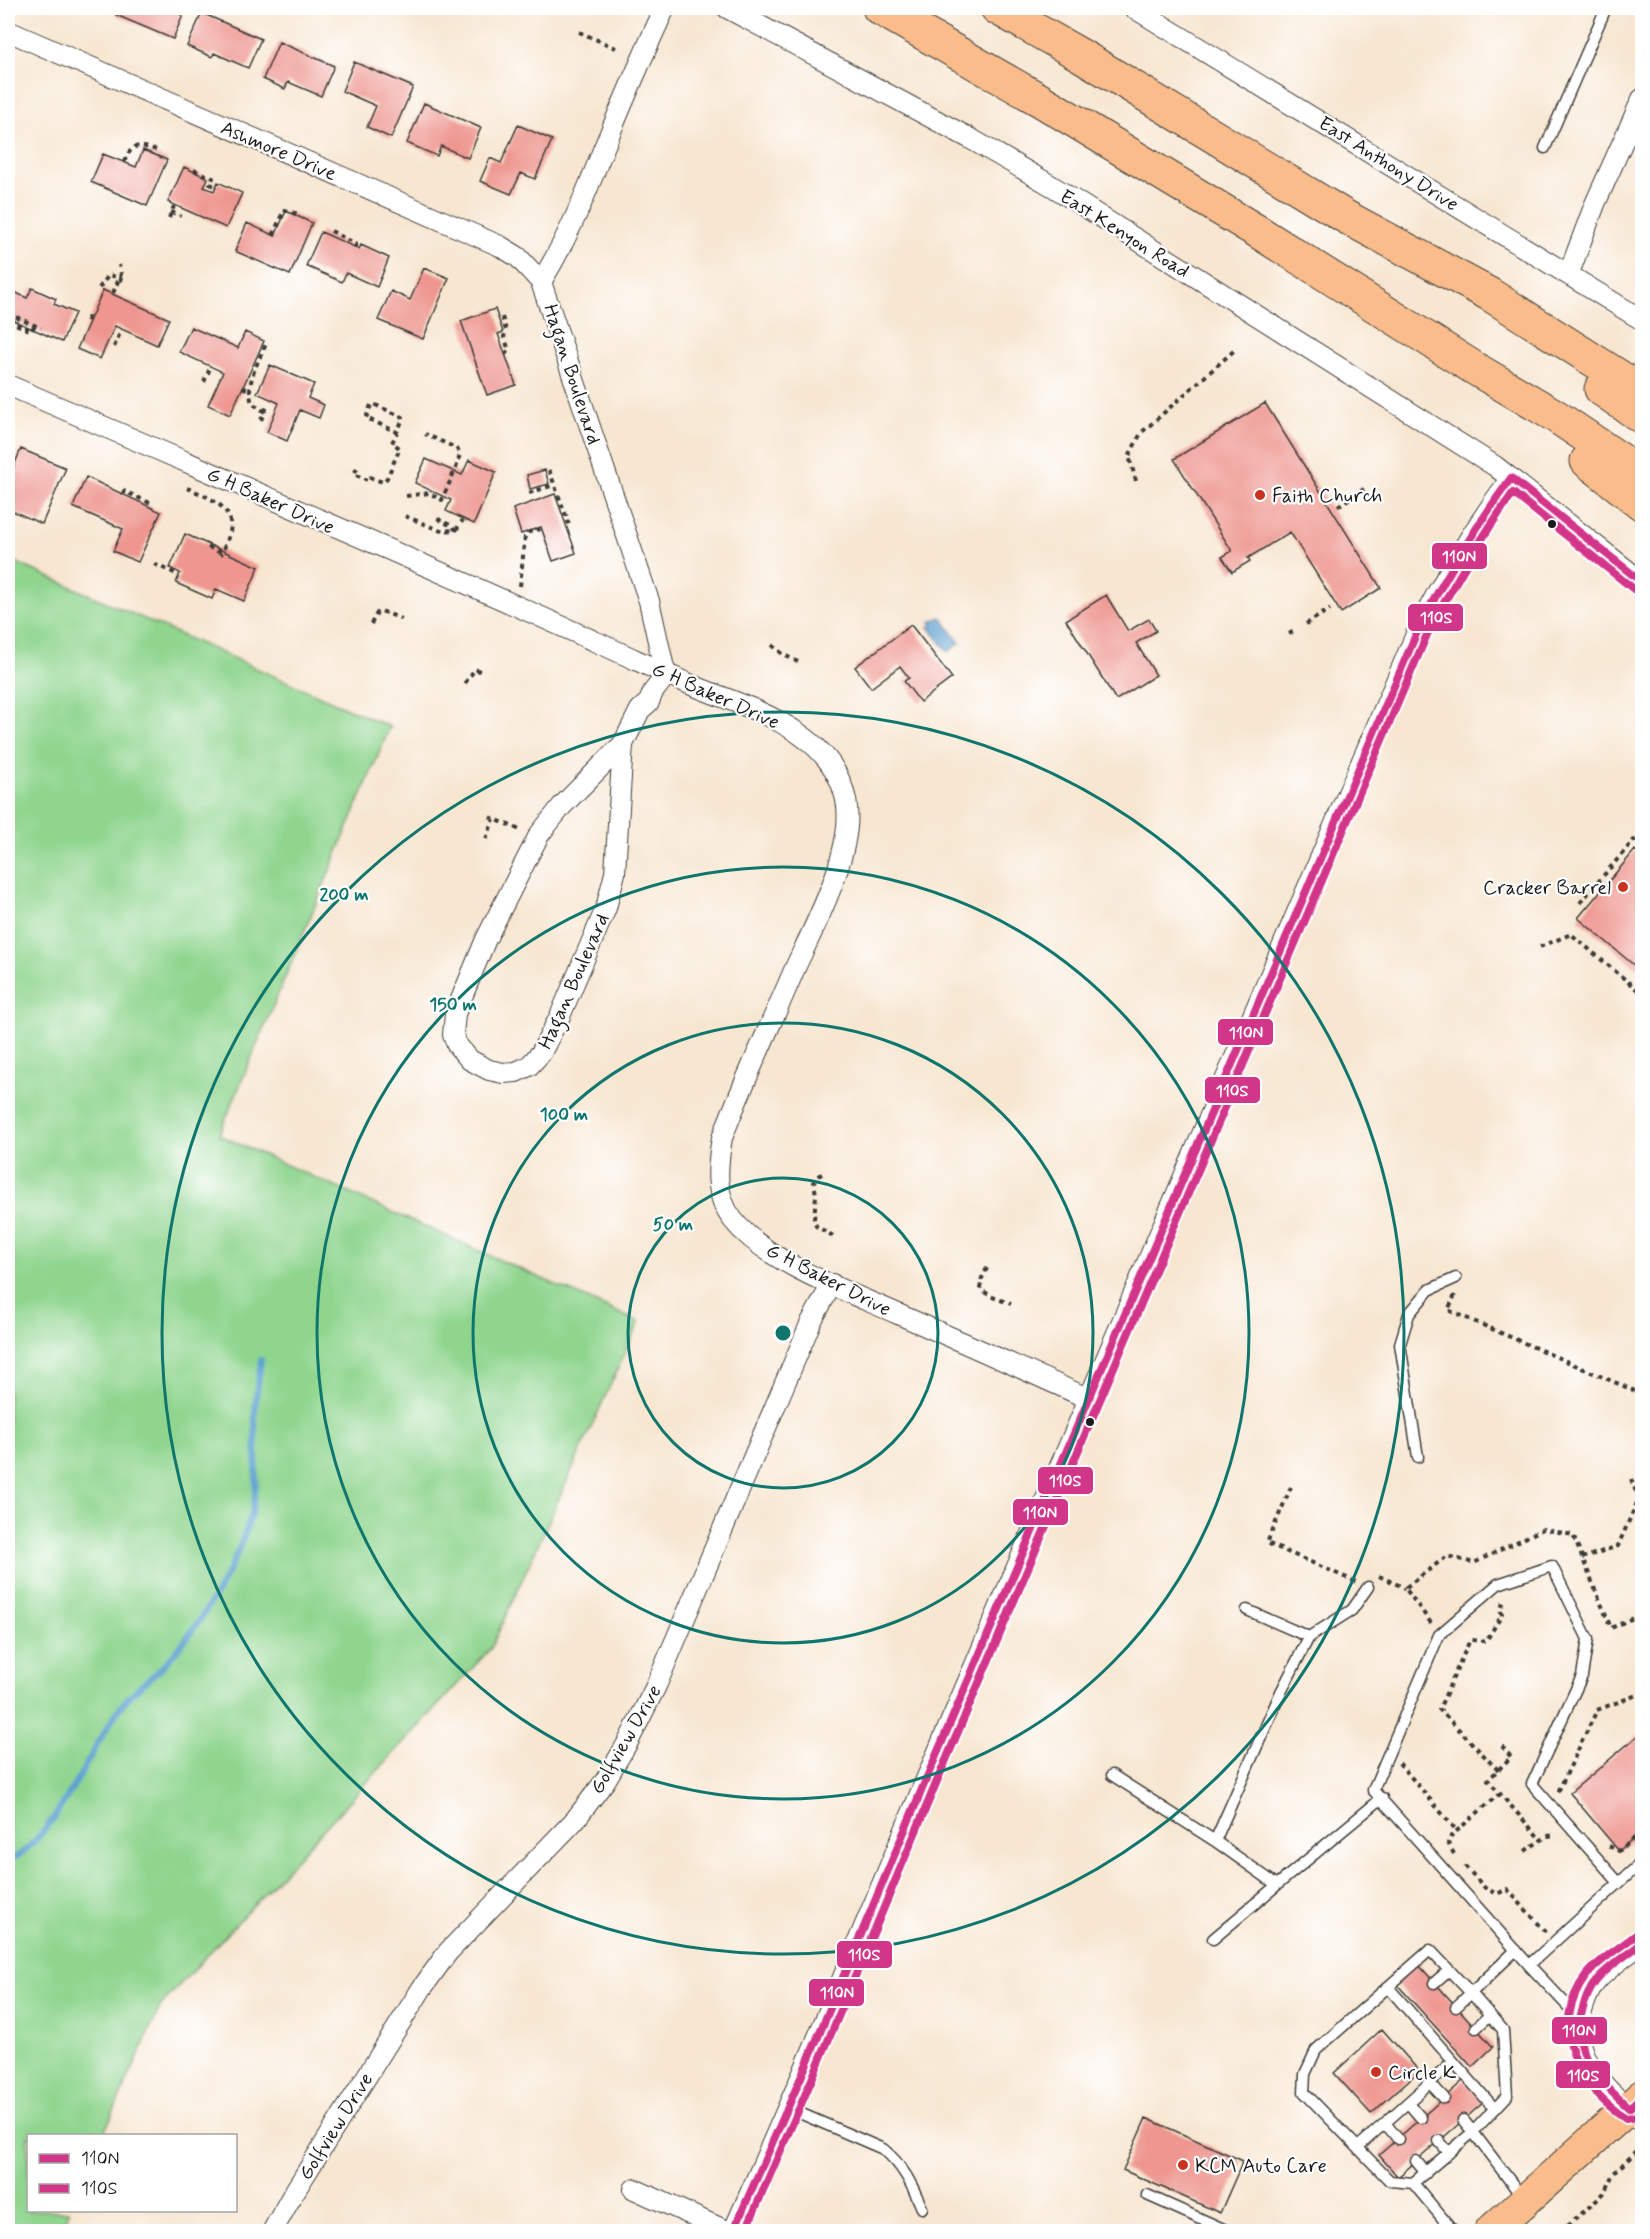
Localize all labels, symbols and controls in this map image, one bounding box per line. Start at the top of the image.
street label: East Anthony Drive [1313,110,1463,218]
street label: Ashmore Drive [216,115,341,188]
street label: East Kenyon Road [1054,184,1194,285]
street label: Hagan Boulevard [534,301,607,449]
street label: G H Baker Drive [202,461,338,542]
place label: Faith Church [1272,483,1382,510]
marker: Faith Church [1253,488,1267,502]
unlabelled marker [1546,518,1558,530]
line badge: 110N [1431,542,1488,570]
text: 110N [1442,547,1476,568]
line badge: 110S [1407,603,1464,632]
text: 110S [1420,608,1452,629]
street label: G H Baker Drive [647,656,783,737]
place label: Cracker Barrel [1483,875,1611,902]
marker: Cracker Barrel [1616,880,1630,894]
text: 200 m [319,883,369,907]
street label: Hagan Boulevard [532,910,618,1055]
text: 150 m [429,993,477,1017]
line badge: 110N [1217,1018,1274,1046]
text: 110N [1229,1023,1263,1044]
line badge: 110S [1204,1076,1261,1104]
text: 110S [1216,1081,1248,1102]
text: 100 m [540,1103,588,1127]
text: 50 m [653,1213,693,1237]
street label: G H Baker Drive [761,1237,895,1323]
centre of rings [773,1323,793,1343]
unlabelled marker [1084,1416,1096,1428]
line badge: 110S [1037,1466,1094,1495]
text: 110S [1049,1471,1081,1492]
line badge: 110N [1012,1498,1069,1526]
text: 110N [1023,1503,1057,1524]
street label: Golfview Drive [584,1680,668,1799]
line badge: 110S [836,1940,893,1969]
text: 110S [848,1945,880,1966]
line badge: 110N [808,1978,865,2007]
text: 110N [820,1983,854,2004]
line badge: 110N [1551,2016,1608,2045]
text: 110N [1562,2021,1596,2042]
place label: Circle K [1388,2060,1457,2087]
line badge: 110S [1555,2060,1611,2089]
marker: Circle K [1369,2065,1383,2079]
text: 110S [1567,2066,1599,2087]
street label: Golfview Drive [293,2068,380,2186]
legend [27,2134,237,2212]
text: 110N [81,2147,120,2171]
place label: KCM Auto Care [1195,2153,1327,2180]
marker: KCM Auto Care [1176,2158,1190,2172]
text: 110S [81,2177,118,2201]

